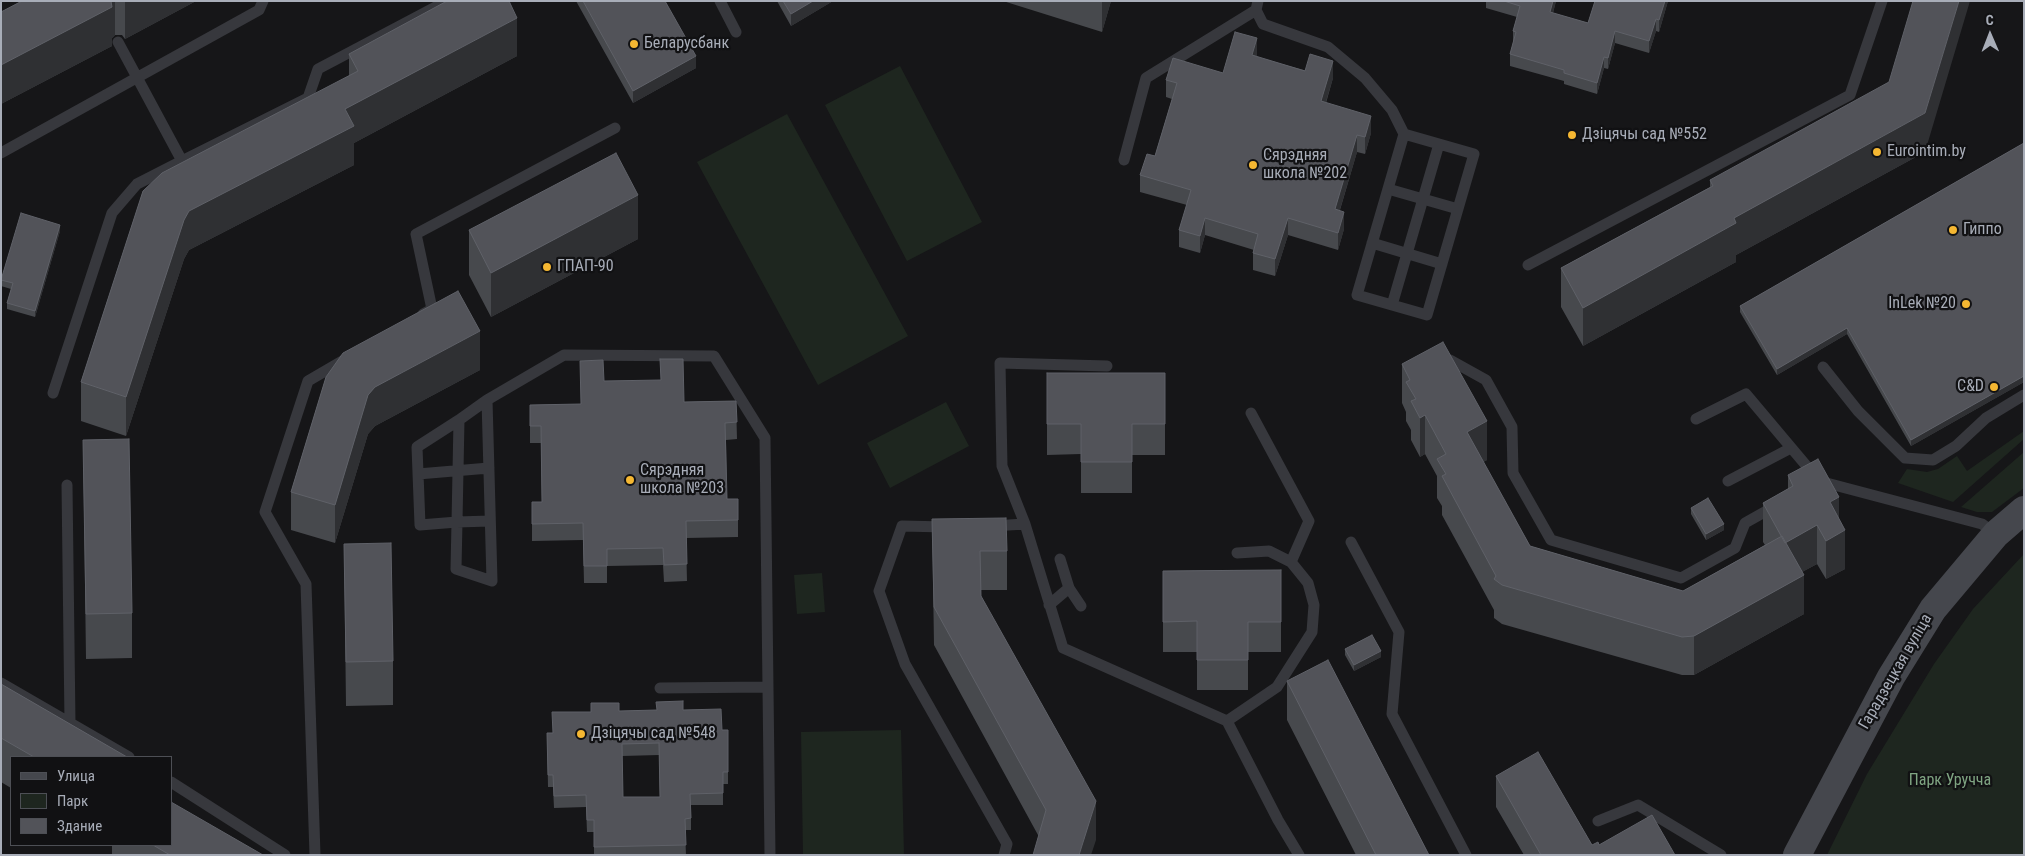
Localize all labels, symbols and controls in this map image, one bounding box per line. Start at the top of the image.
north arrow [1965,10,2015,60]
text: С [1986,12,1994,28]
place label: Беларусбанк [644,34,729,54]
marker: Беларусбанк [628,38,640,50]
place label: Дзіцячы сад №552 [1582,125,1707,145]
marker: Дзіцячы сад №552 [1566,129,1578,141]
place label: Eurointim.by [1887,142,1966,162]
place label: Сярэдняя школа №202 [1263,146,1347,184]
marker: Eurointim.by [1871,146,1883,158]
marker: Сярэдняя школа №202 [1247,159,1259,171]
place label: Гиппо [1963,220,2002,240]
marker: Гиппо [1947,224,1959,236]
place label: ГПАП-90 [557,257,614,277]
marker: ГПАП-90 [541,261,553,273]
place label: InLek №20 [1888,294,1956,314]
marker: InLek №20 [1960,298,1972,310]
place label: C&D [1957,377,1984,397]
marker: C&D [1988,381,2000,393]
place label: Сярэдняя школа №203 [640,461,724,499]
marker: Сярэдняя школа №203 [624,474,636,486]
street label: Гарадзецкая вуліца [1855,611,1937,733]
place label: Дзіцячы сад №548 [591,724,716,744]
marker: Дзіцячы сад №548 [575,728,587,740]
legend [10,756,172,846]
text: Улица [57,767,95,785]
park label: Парк Уручча [1909,771,1991,791]
text: Парк [57,792,88,810]
text: Здание [57,817,102,835]

